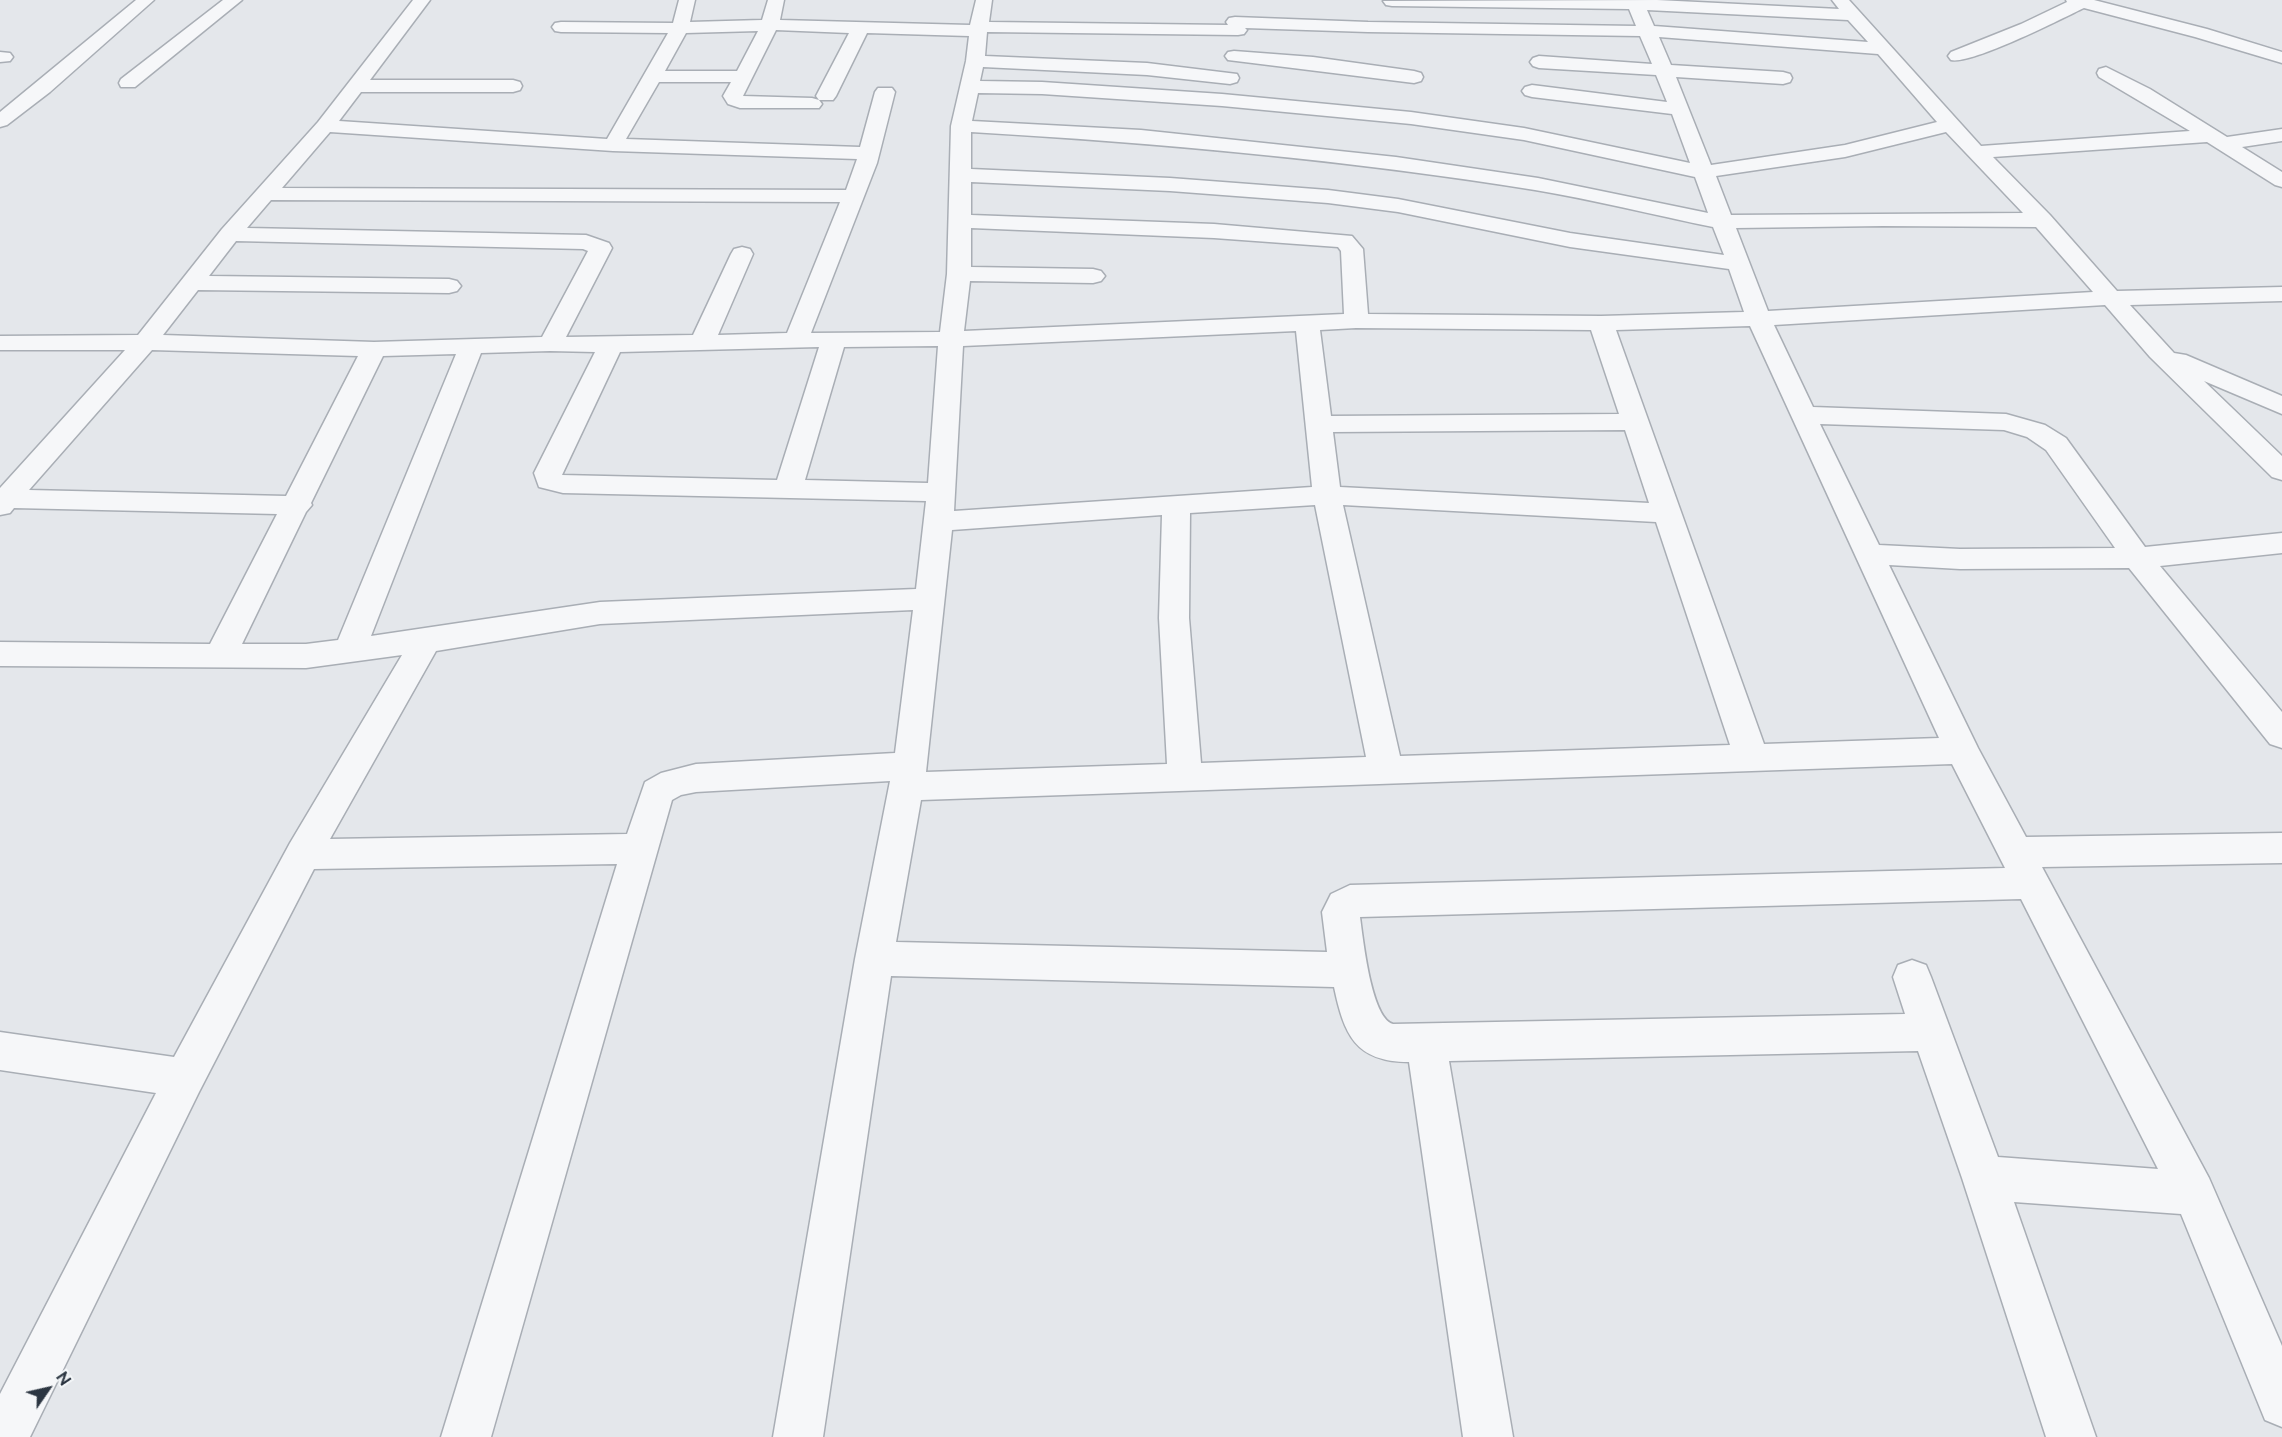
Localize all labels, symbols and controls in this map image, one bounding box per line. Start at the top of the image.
north arrow [18,1359,78,1419]
text: N [52,1368,75,1389]

